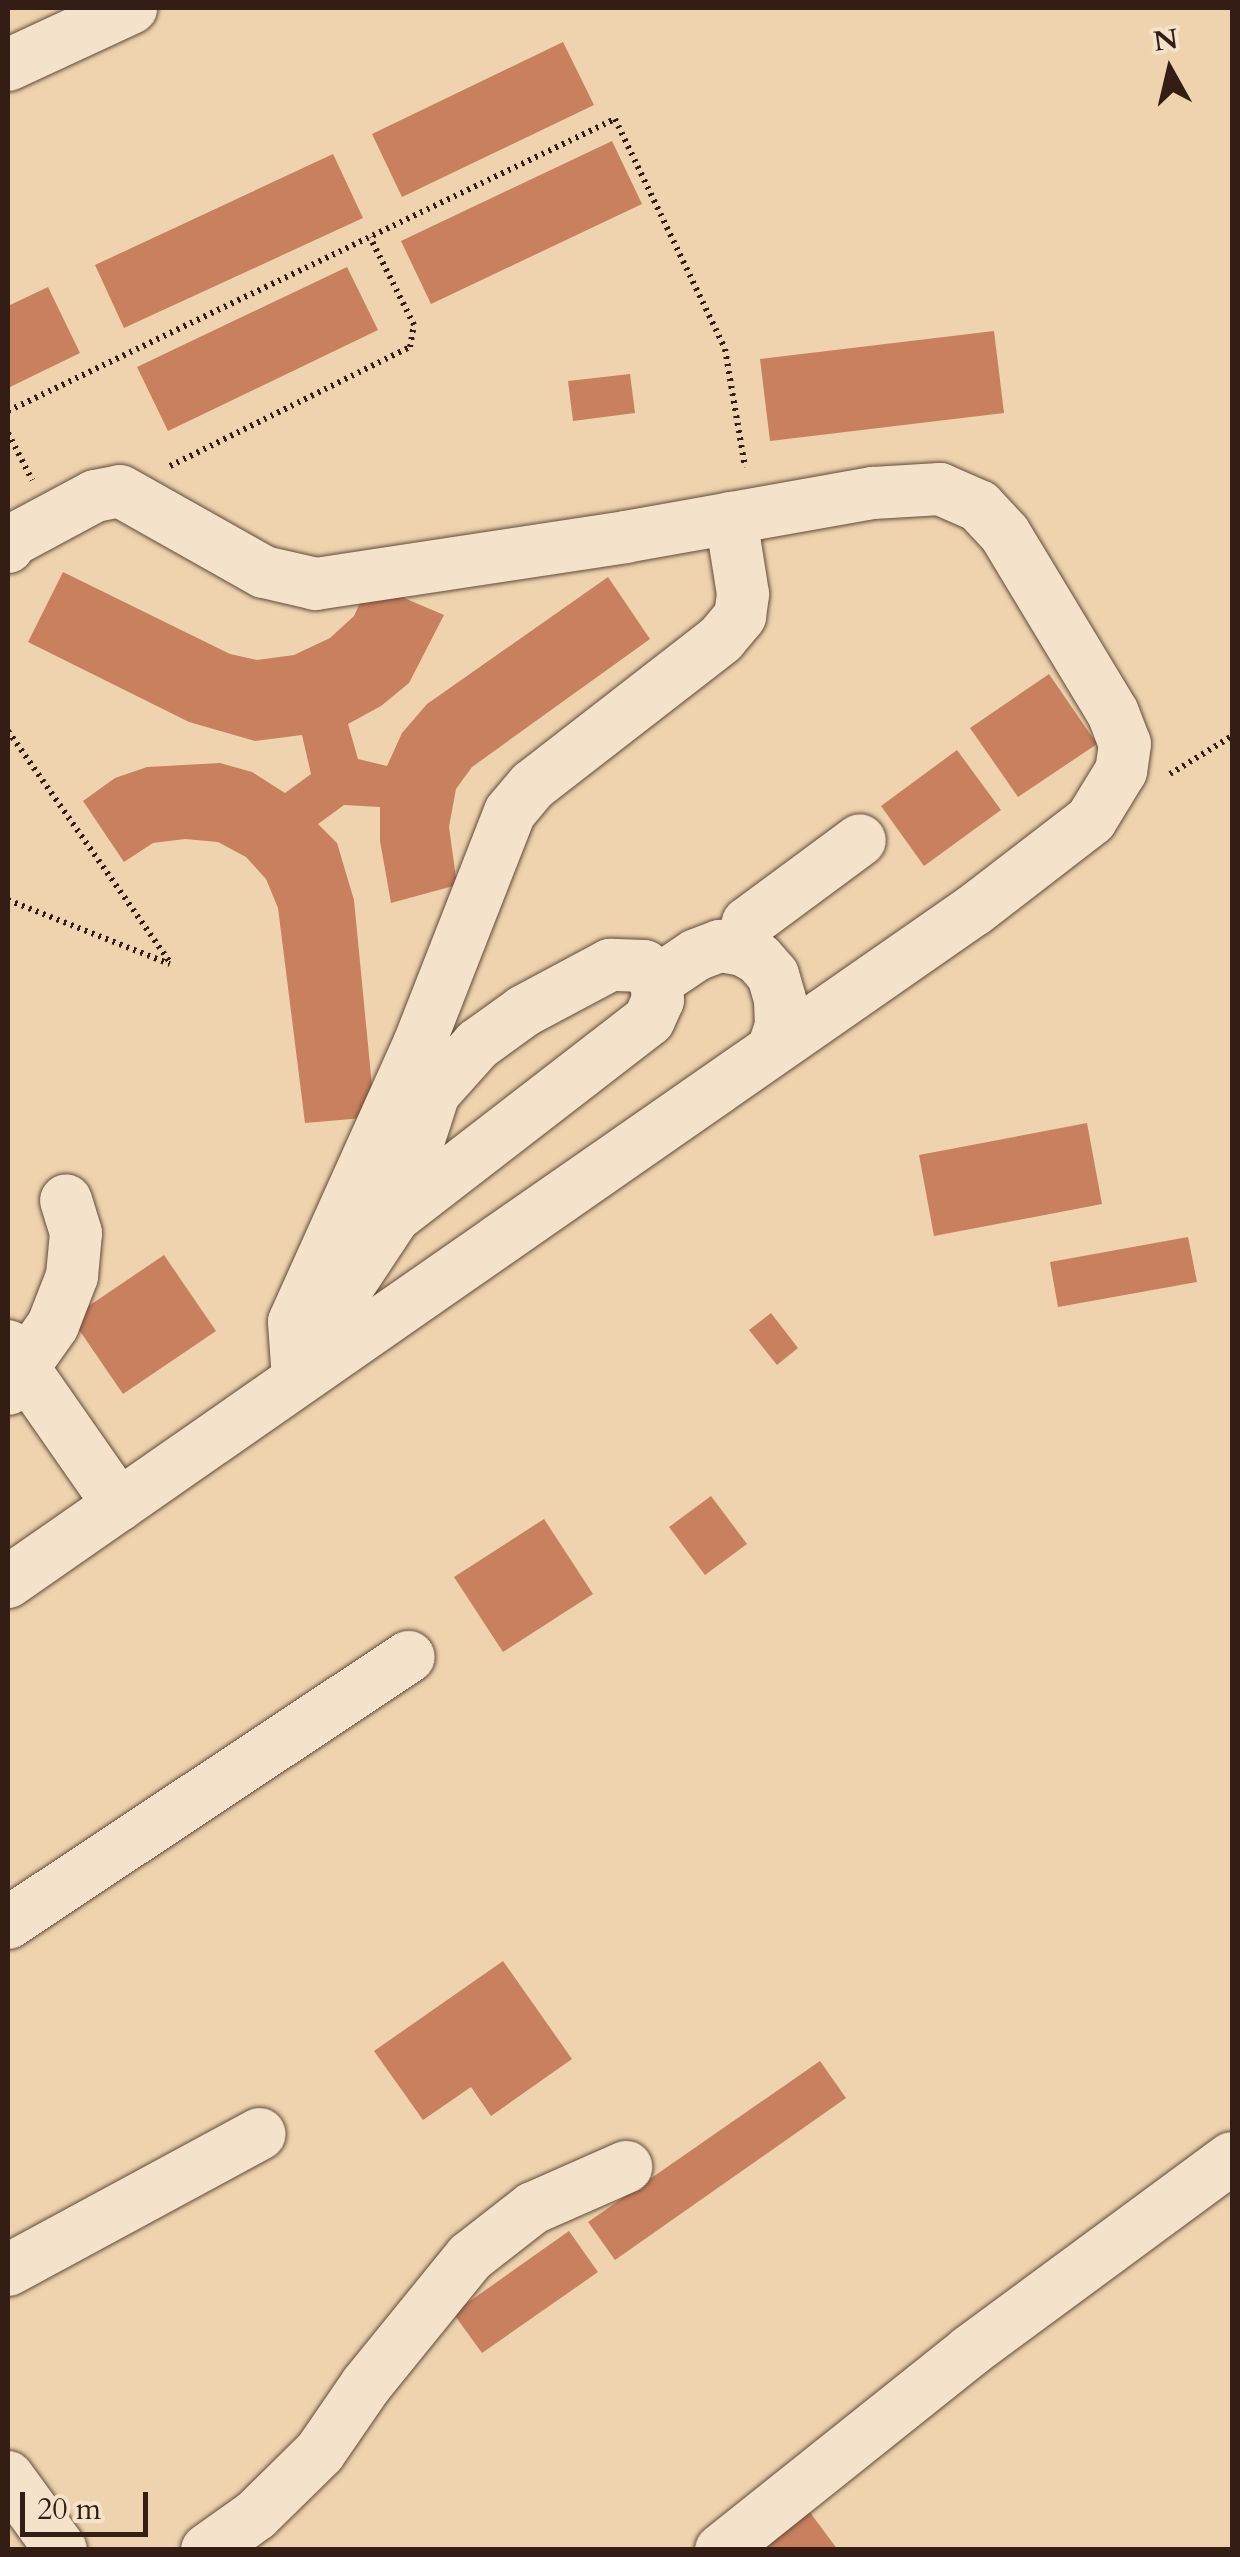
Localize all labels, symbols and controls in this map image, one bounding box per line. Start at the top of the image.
north arrow [1120,20,1220,120]
text: N [1151,20,1180,61]
scale bar [25,2472,152,2534]
text: 20 m [37,2489,101,2530]

